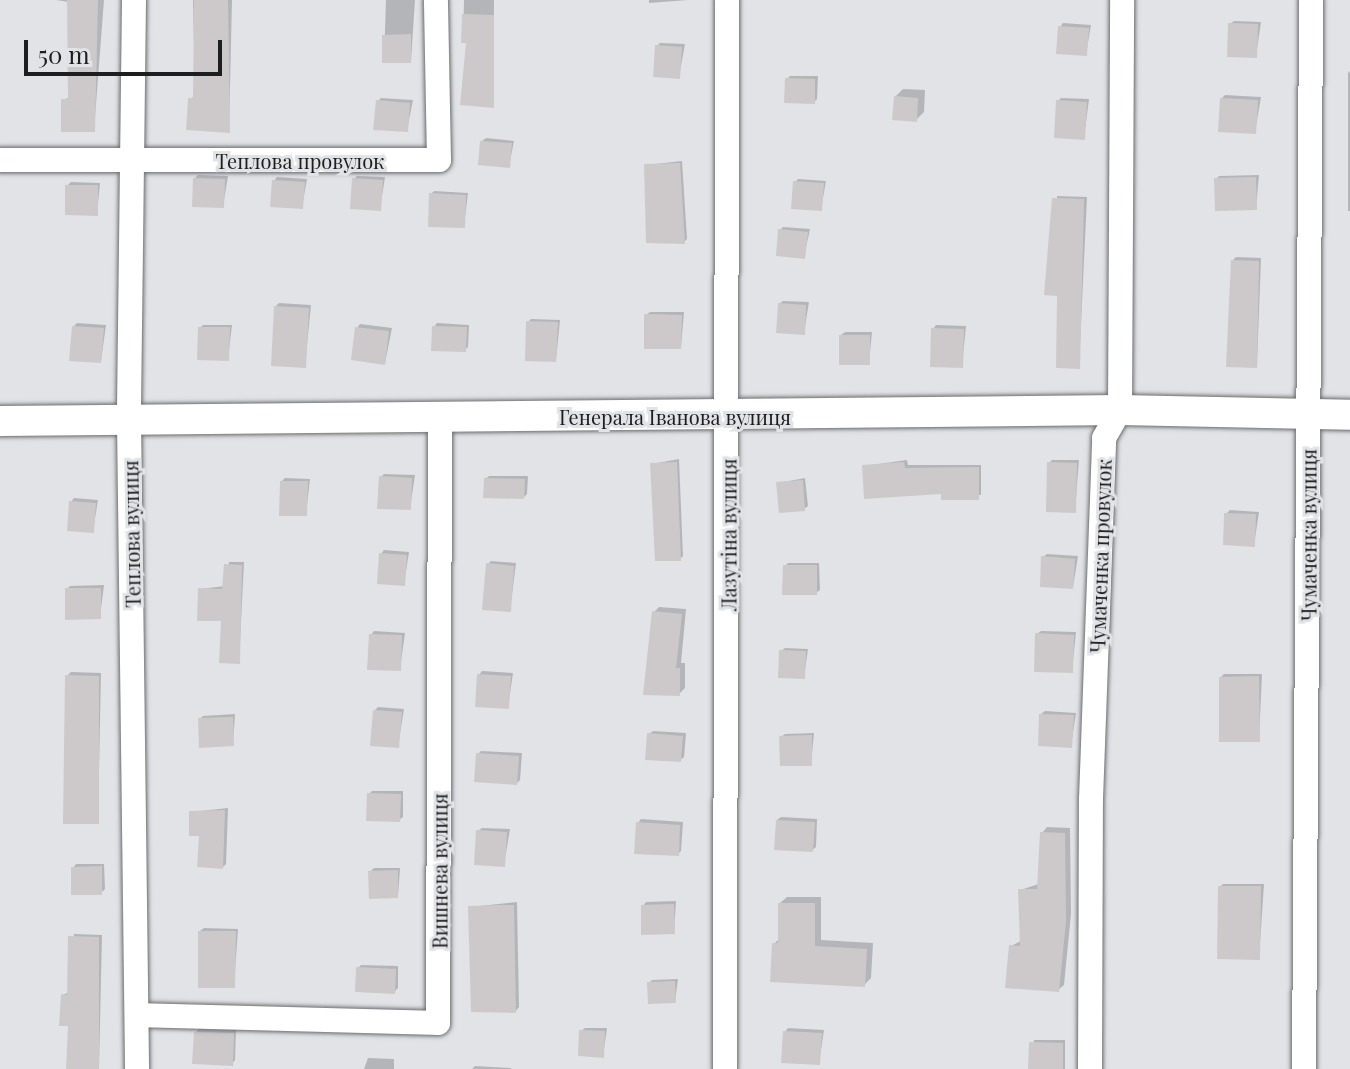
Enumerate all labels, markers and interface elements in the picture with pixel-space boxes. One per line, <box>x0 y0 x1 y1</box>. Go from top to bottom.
scale bar <box>28 24 226 74</box>
text: 50 m <box>38 38 90 70</box>
street label: Теплова провулок <box>215 148 385 172</box>
street label: Генерала Іванова вулиця <box>559 404 791 428</box>
street label: Чумаченка вулиця <box>1296 449 1320 621</box>
street label: Лазутіна вулиця <box>716 459 740 611</box>
street label: Чумаченка провулок <box>1085 459 1115 653</box>
street label: Теплова вулиця <box>118 460 144 608</box>
street label: Вишнева вулиця <box>427 793 451 949</box>

